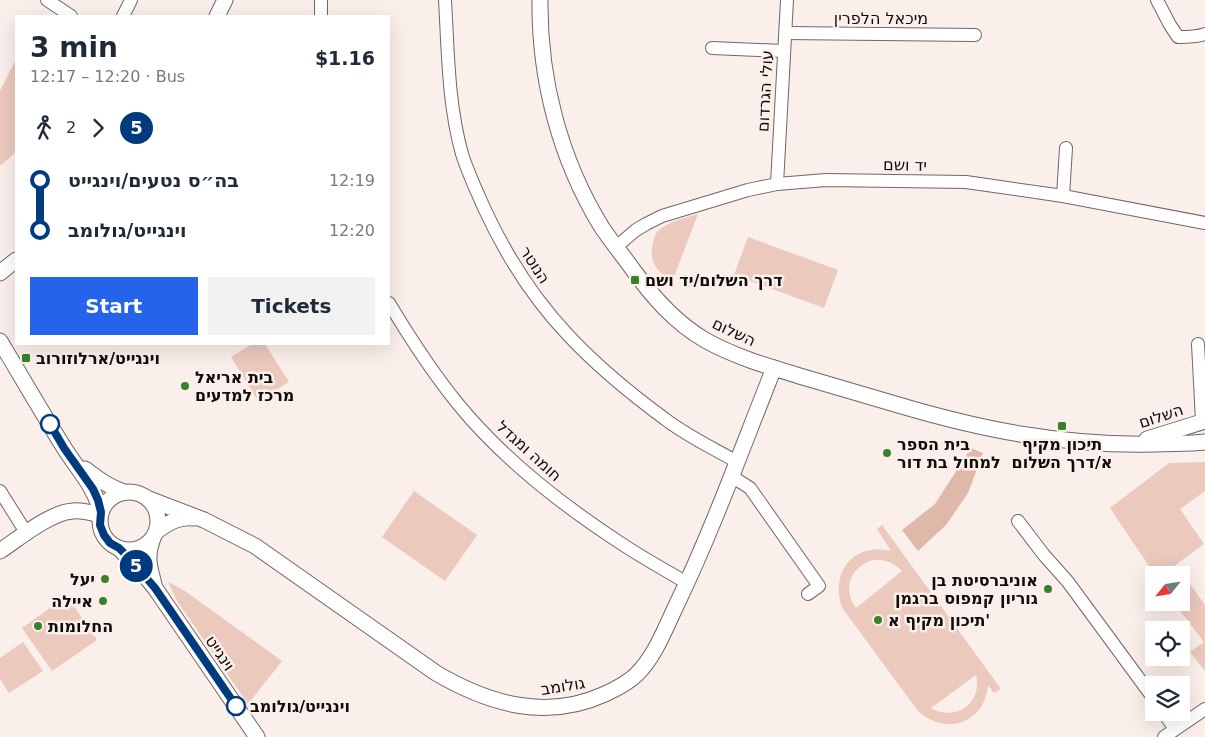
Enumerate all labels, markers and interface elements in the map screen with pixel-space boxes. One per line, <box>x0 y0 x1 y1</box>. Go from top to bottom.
street label: מיכאל הלפרין <box>834 9 928 28</box>
text: 3 min <box>30 31 118 64</box>
text: $1.16 <box>315 47 375 69</box>
street label: עולי הגרדום <box>753 50 777 132</box>
text: 12:17 – 12:20 · Bus <box>30 67 185 86</box>
icon: walk <box>30 114 58 142</box>
icon: forward <box>84 114 112 142</box>
text: 5 <box>130 117 143 138</box>
text: 2 <box>66 118 76 137</box>
street label: יד ושם <box>883 155 927 175</box>
text: בה״ס נטעים/וינגייט <box>68 169 239 191</box>
text: 12:19 <box>329 171 375 190</box>
text: וינגייט/גולומב <box>68 219 187 241</box>
text: 12:20 <box>329 221 375 240</box>
street label: הנוטר <box>516 243 554 287</box>
place label: דרך השלום/יד ושם <box>645 271 783 290</box>
marker: דרך השלום/יד ושם <box>629 274 641 286</box>
button: Start <box>30 277 198 335</box>
button: Tickets <box>208 277 375 335</box>
street label: השלום <box>709 314 759 350</box>
place label: וינגייט/ארלוזורוב <box>36 349 160 368</box>
marker: וינגייט/ארלוזורוב <box>20 352 32 364</box>
place label: בית אריאל מרכז למדעים <box>195 368 294 405</box>
marker: בית אריאל מרכז למדעים <box>179 380 191 392</box>
street label: השלום <box>1136 400 1186 432</box>
unlabelled marker <box>40 414 60 434</box>
street label: חומה ומגדל <box>493 417 565 485</box>
marker: תיכון מקיף א/דרך השלום <box>1056 420 1068 432</box>
place label: בית הספר למחול בת דור <box>897 435 1001 472</box>
place label: תיכון מקיף א/דרך השלום <box>1012 435 1112 472</box>
marker: בית הספר למחול בת דור <box>881 447 893 459</box>
line badge: 5 <box>120 550 152 582</box>
text: 5 <box>130 555 142 576</box>
north arrow <box>1145 566 1190 611</box>
map controls <box>1145 566 1190 721</box>
place label: יעל <box>70 570 95 589</box>
place label: אוניברסיטת בן גוריון קמפוס ברגמן <box>895 571 1038 608</box>
marker: יעל <box>99 573 111 585</box>
marker: אוניברסיטת בן גוריון קמפוס ברגמן <box>1042 583 1054 595</box>
place label: איילה <box>51 592 93 611</box>
marker: איילה <box>97 595 109 607</box>
place label: תיכון מקיף א' <box>888 611 990 630</box>
marker: תיכון מקיף א' <box>872 614 884 626</box>
place label: החלומות <box>48 617 113 636</box>
marker: החלומות <box>32 620 44 632</box>
button: locate <box>1145 621 1190 666</box>
street label: וינגייט <box>201 632 239 674</box>
street label: גולומב <box>540 673 587 699</box>
button: layers <box>1145 676 1190 721</box>
marker: וינגייט/גולומב <box>226 696 246 716</box>
place label: וינגייט/גולומב <box>250 697 350 716</box>

